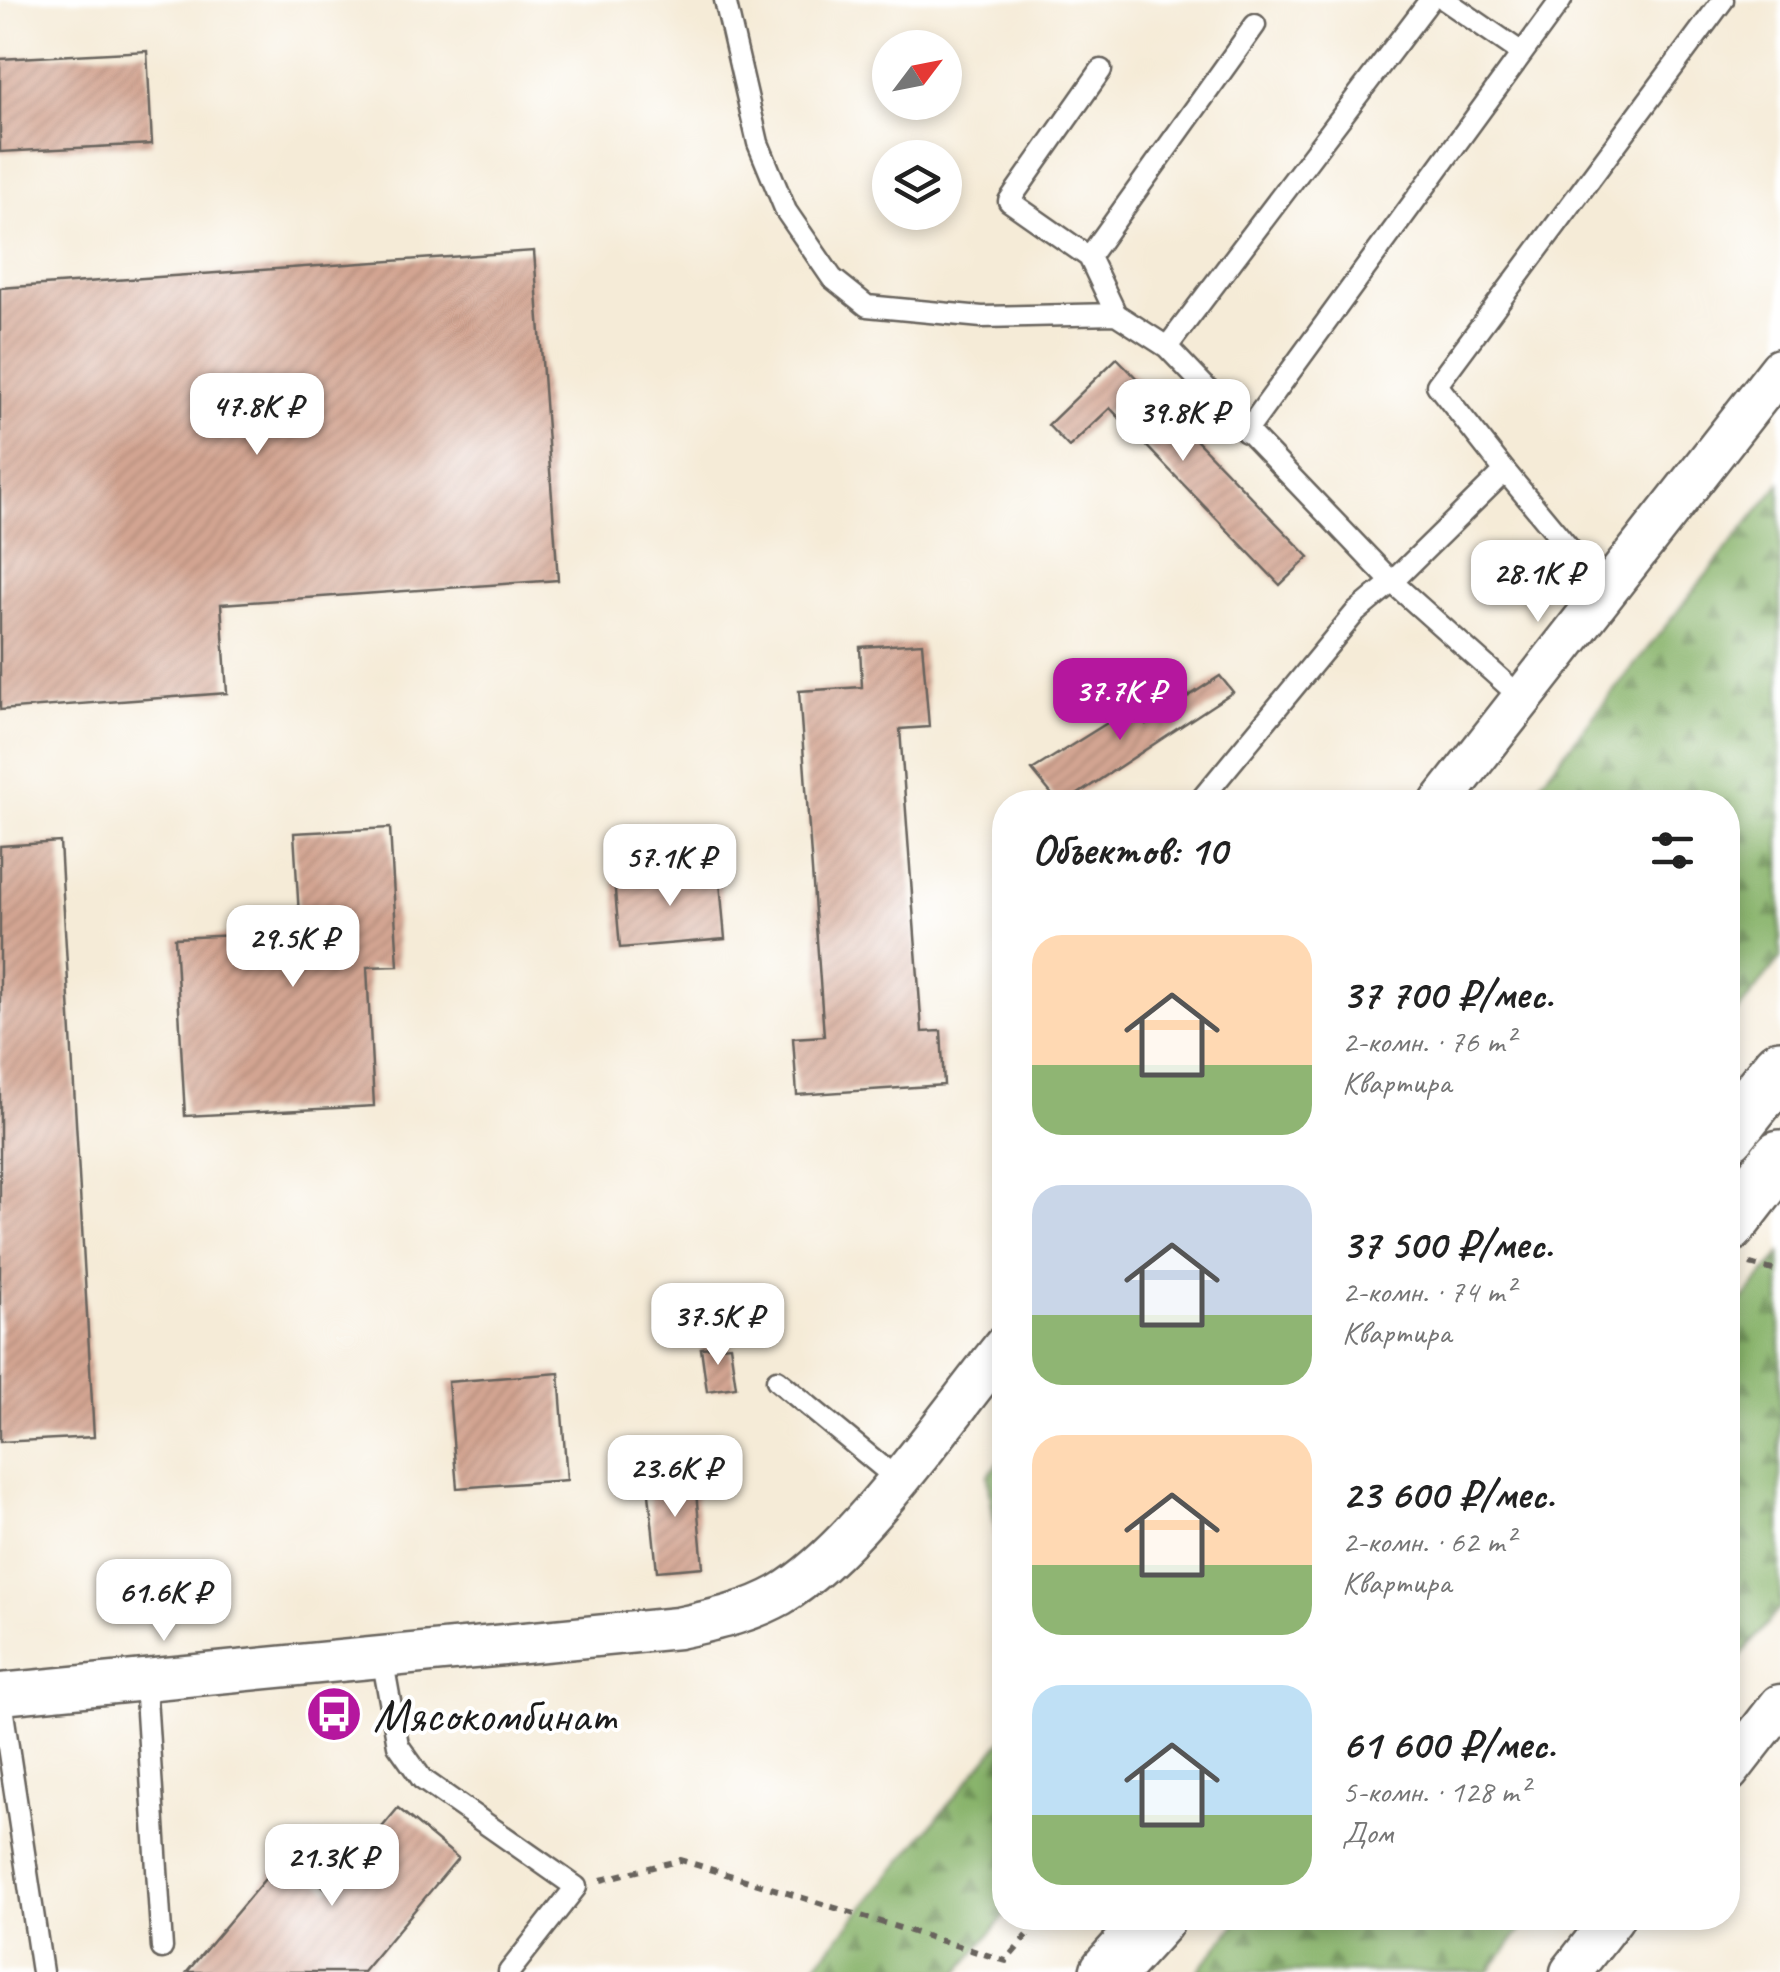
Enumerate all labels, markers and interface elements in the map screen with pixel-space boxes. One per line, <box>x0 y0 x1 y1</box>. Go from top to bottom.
north arrow <box>872 30 962 120</box>
map controls <box>872 30 962 230</box>
button: layers <box>872 140 962 230</box>
pin: 47.8K ₽ <box>165 373 349 458</box>
pin: 39.8K ₽ <box>1091 379 1275 464</box>
text: 47.8K ₽ <box>212 385 302 426</box>
text: 39.8K ₽ <box>1138 391 1228 432</box>
pin: 28.1K ₽ <box>1446 540 1630 625</box>
text: 28.1K ₽ <box>1493 552 1583 593</box>
pin: 37.7K ₽ <box>1028 658 1212 743</box>
text: 37.7K ₽ <box>1075 670 1165 711</box>
icon: filters <box>1645 823 1700 878</box>
pin: 57.1K ₽ <box>578 824 762 909</box>
text: Объектов: 10 <box>1032 824 1227 877</box>
text: 57.1K ₽ <box>625 836 715 877</box>
pin: 29.5K ₽ <box>201 905 385 990</box>
text: 29.5K ₽ <box>248 917 338 958</box>
text: 37 700 ₽/мес. <box>1342 968 1553 1021</box>
icon: home <box>1112 975 1232 1095</box>
text: 2-комн. · 76 m² <box>1342 1021 1514 1062</box>
text: Квартира <box>1342 1062 1451 1103</box>
text: 37 500 ₽/мес. <box>1342 1218 1553 1271</box>
icon: home <box>1112 1225 1232 1345</box>
text: 2-комн. · 74 m² <box>1342 1271 1514 1312</box>
pin: 37.5K ₽ <box>626 1283 810 1368</box>
text: 37.5K ₽ <box>673 1295 763 1336</box>
text: Квартира <box>1342 1312 1451 1353</box>
pin: 23.6K ₽ <box>583 1435 767 1520</box>
text: 23.6K ₽ <box>630 1447 720 1488</box>
text: 23 600 ₽/мес. <box>1342 1468 1554 1521</box>
icon: home <box>1112 1475 1232 1595</box>
text: 2-комн. · 62 m² <box>1342 1521 1514 1562</box>
pin: 61.6K ₽ <box>72 1559 256 1644</box>
text: Квартира <box>1342 1562 1451 1603</box>
text: 61.6K ₽ <box>118 1571 210 1612</box>
bus stop icon: Мясокомбинат <box>304 1684 364 1744</box>
place label: Мясокомбинат <box>373 1685 617 1745</box>
text: 61 600 ₽/мес. <box>1342 1718 1555 1771</box>
icon: home <box>1112 1725 1232 1845</box>
text: 5-комн. · 128 m² <box>1342 1771 1529 1812</box>
text: Дом <box>1342 1812 1393 1853</box>
pin: 21.3K ₽ <box>240 1824 424 1909</box>
text: 21.3K ₽ <box>287 1836 377 1877</box>

